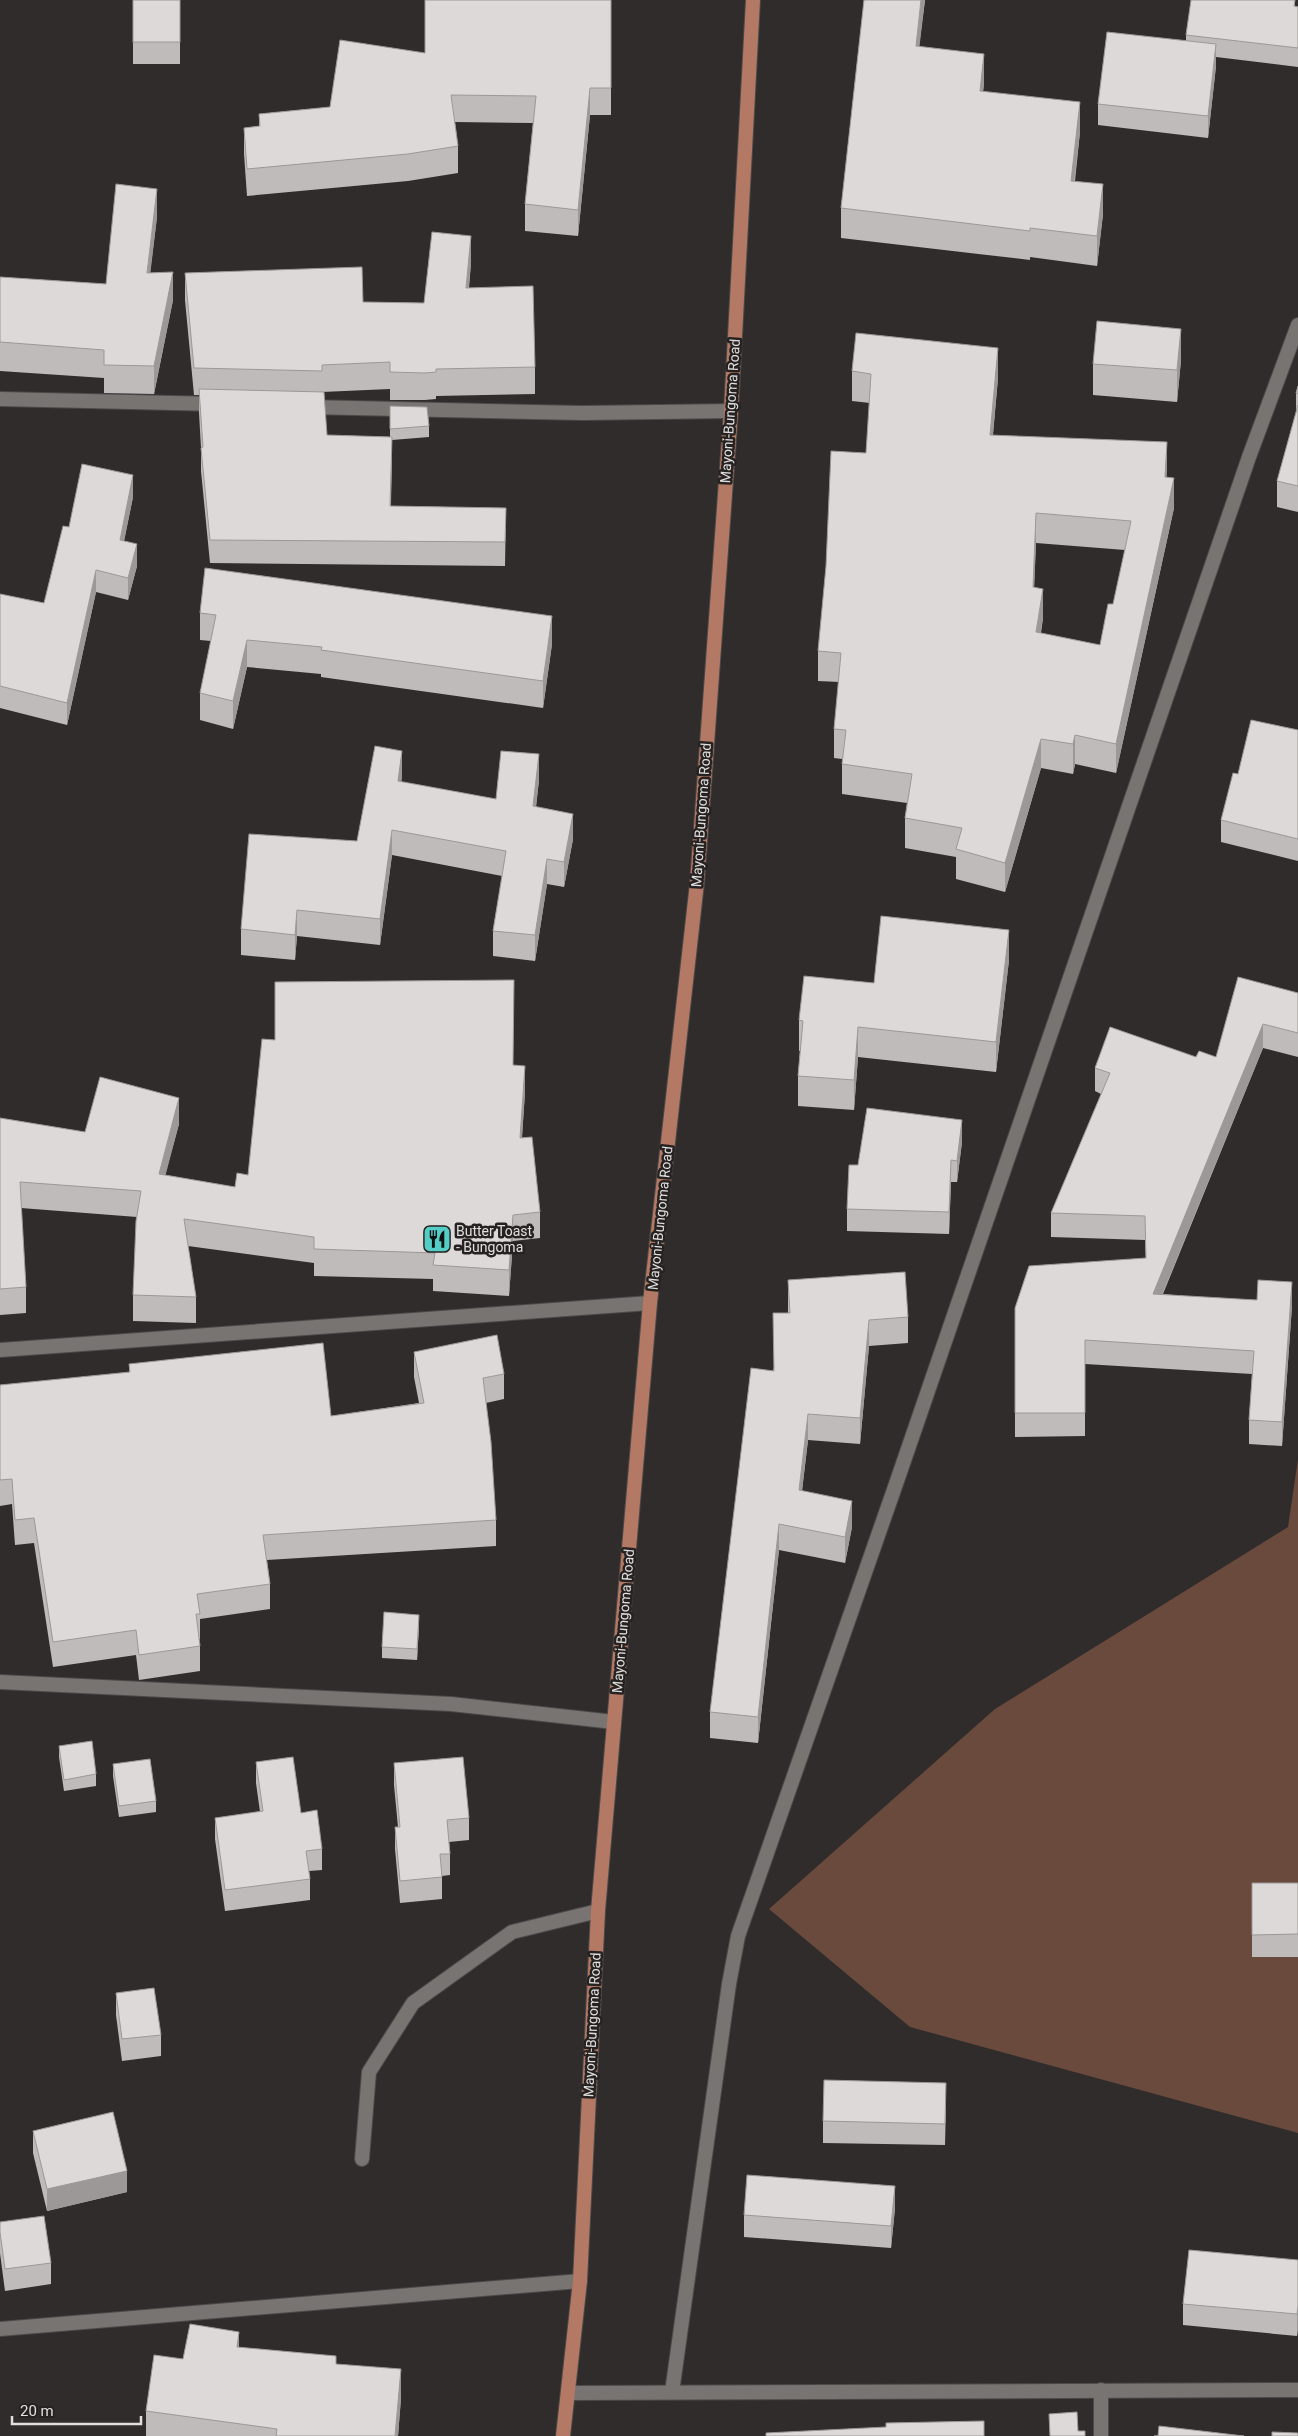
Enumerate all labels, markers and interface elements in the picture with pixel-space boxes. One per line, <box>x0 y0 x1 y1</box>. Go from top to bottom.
street label: Mayoni-Bungoma Road <box>717 338 743 484</box>
street label: Mayoni-Bungoma Road <box>688 742 714 888</box>
street label: Mayoni-Bungoma Road <box>644 1145 676 1291</box>
place label: Butter Toast - Bungoma <box>456 1223 532 1255</box>
restaurant icon: Butter Toast - Bungoma <box>422 1224 452 1254</box>
street label: Mayoni-Bungoma Road <box>609 1548 637 1694</box>
street label: Mayoni-Bungoma Road <box>580 1952 604 2098</box>
scale bar <box>12 2394 141 2426</box>
text: 20 m <box>20 2402 54 2420</box>

